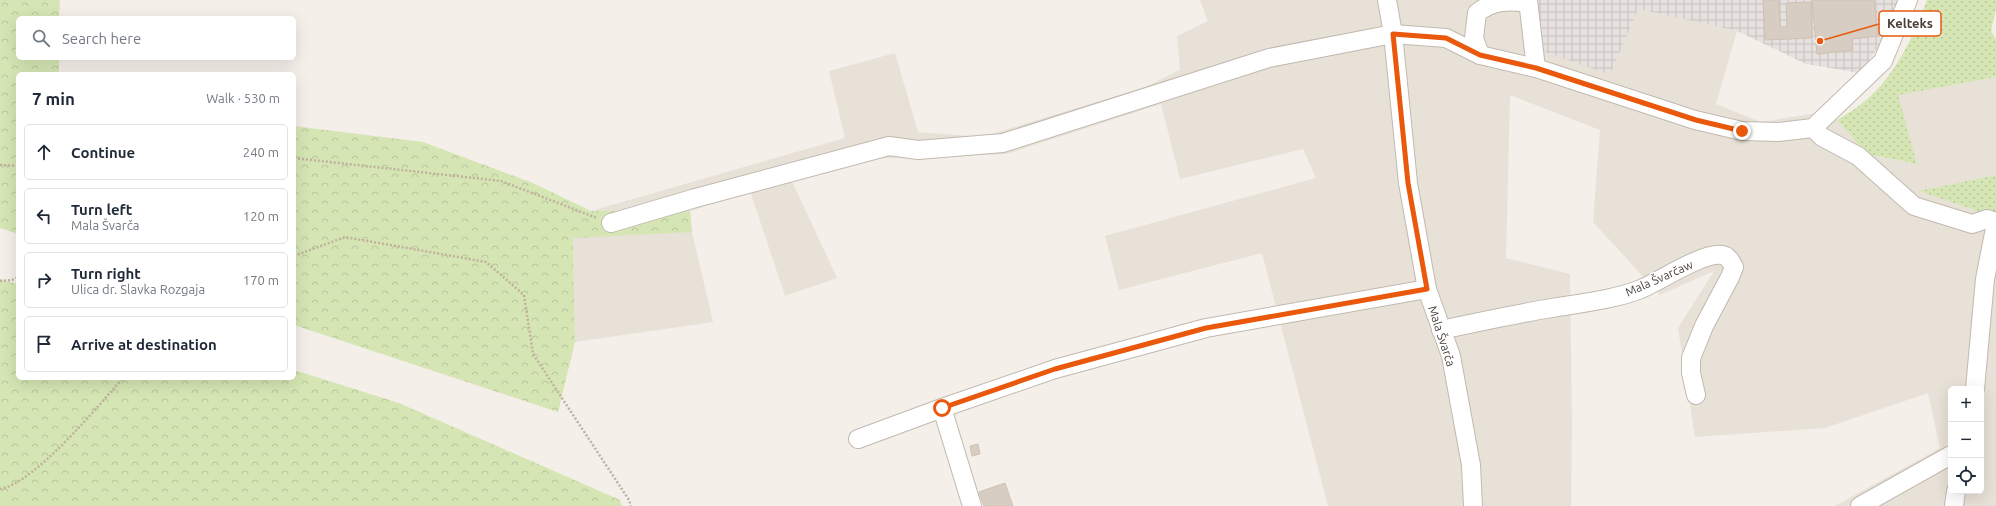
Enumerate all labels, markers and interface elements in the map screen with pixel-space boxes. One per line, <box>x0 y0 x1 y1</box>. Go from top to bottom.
callout: Kelteks <box>1879 11 1941 36</box>
search box <box>16 16 296 60</box>
text: Kelteks <box>1887 16 1933 30</box>
icon: search <box>30 27 52 49</box>
text: Search here <box>62 30 141 47</box>
text: 7 min <box>32 89 75 108</box>
text: Walk · 530 m <box>206 91 280 105</box>
route end <box>1733 122 1751 140</box>
icon: ahead <box>33 141 55 163</box>
text: Continue <box>71 144 135 161</box>
text: 240 m <box>243 145 279 159</box>
text: Turn left <box>71 201 132 218</box>
icon: left <box>33 205 55 227</box>
text: 120 m <box>243 209 279 223</box>
text: Mala Švarča <box>71 218 139 232</box>
street label: Mala Švarčaw <box>1623 257 1695 299</box>
text: Turn right <box>71 265 141 282</box>
icon: right <box>33 269 55 291</box>
text: 170 m <box>243 273 279 287</box>
text: Ulica dr. Slavka Rozgaja <box>71 282 205 296</box>
street label: Mala Švarča <box>1426 304 1458 368</box>
icon: arrive <box>33 333 55 355</box>
text: Arrive at destination <box>71 336 217 353</box>
map controls <box>1948 386 1984 494</box>
button: + <box>1948 386 1984 422</box>
route start <box>933 399 951 417</box>
button: − <box>1948 422 1984 458</box>
button: locate <box>1948 458 1984 494</box>

